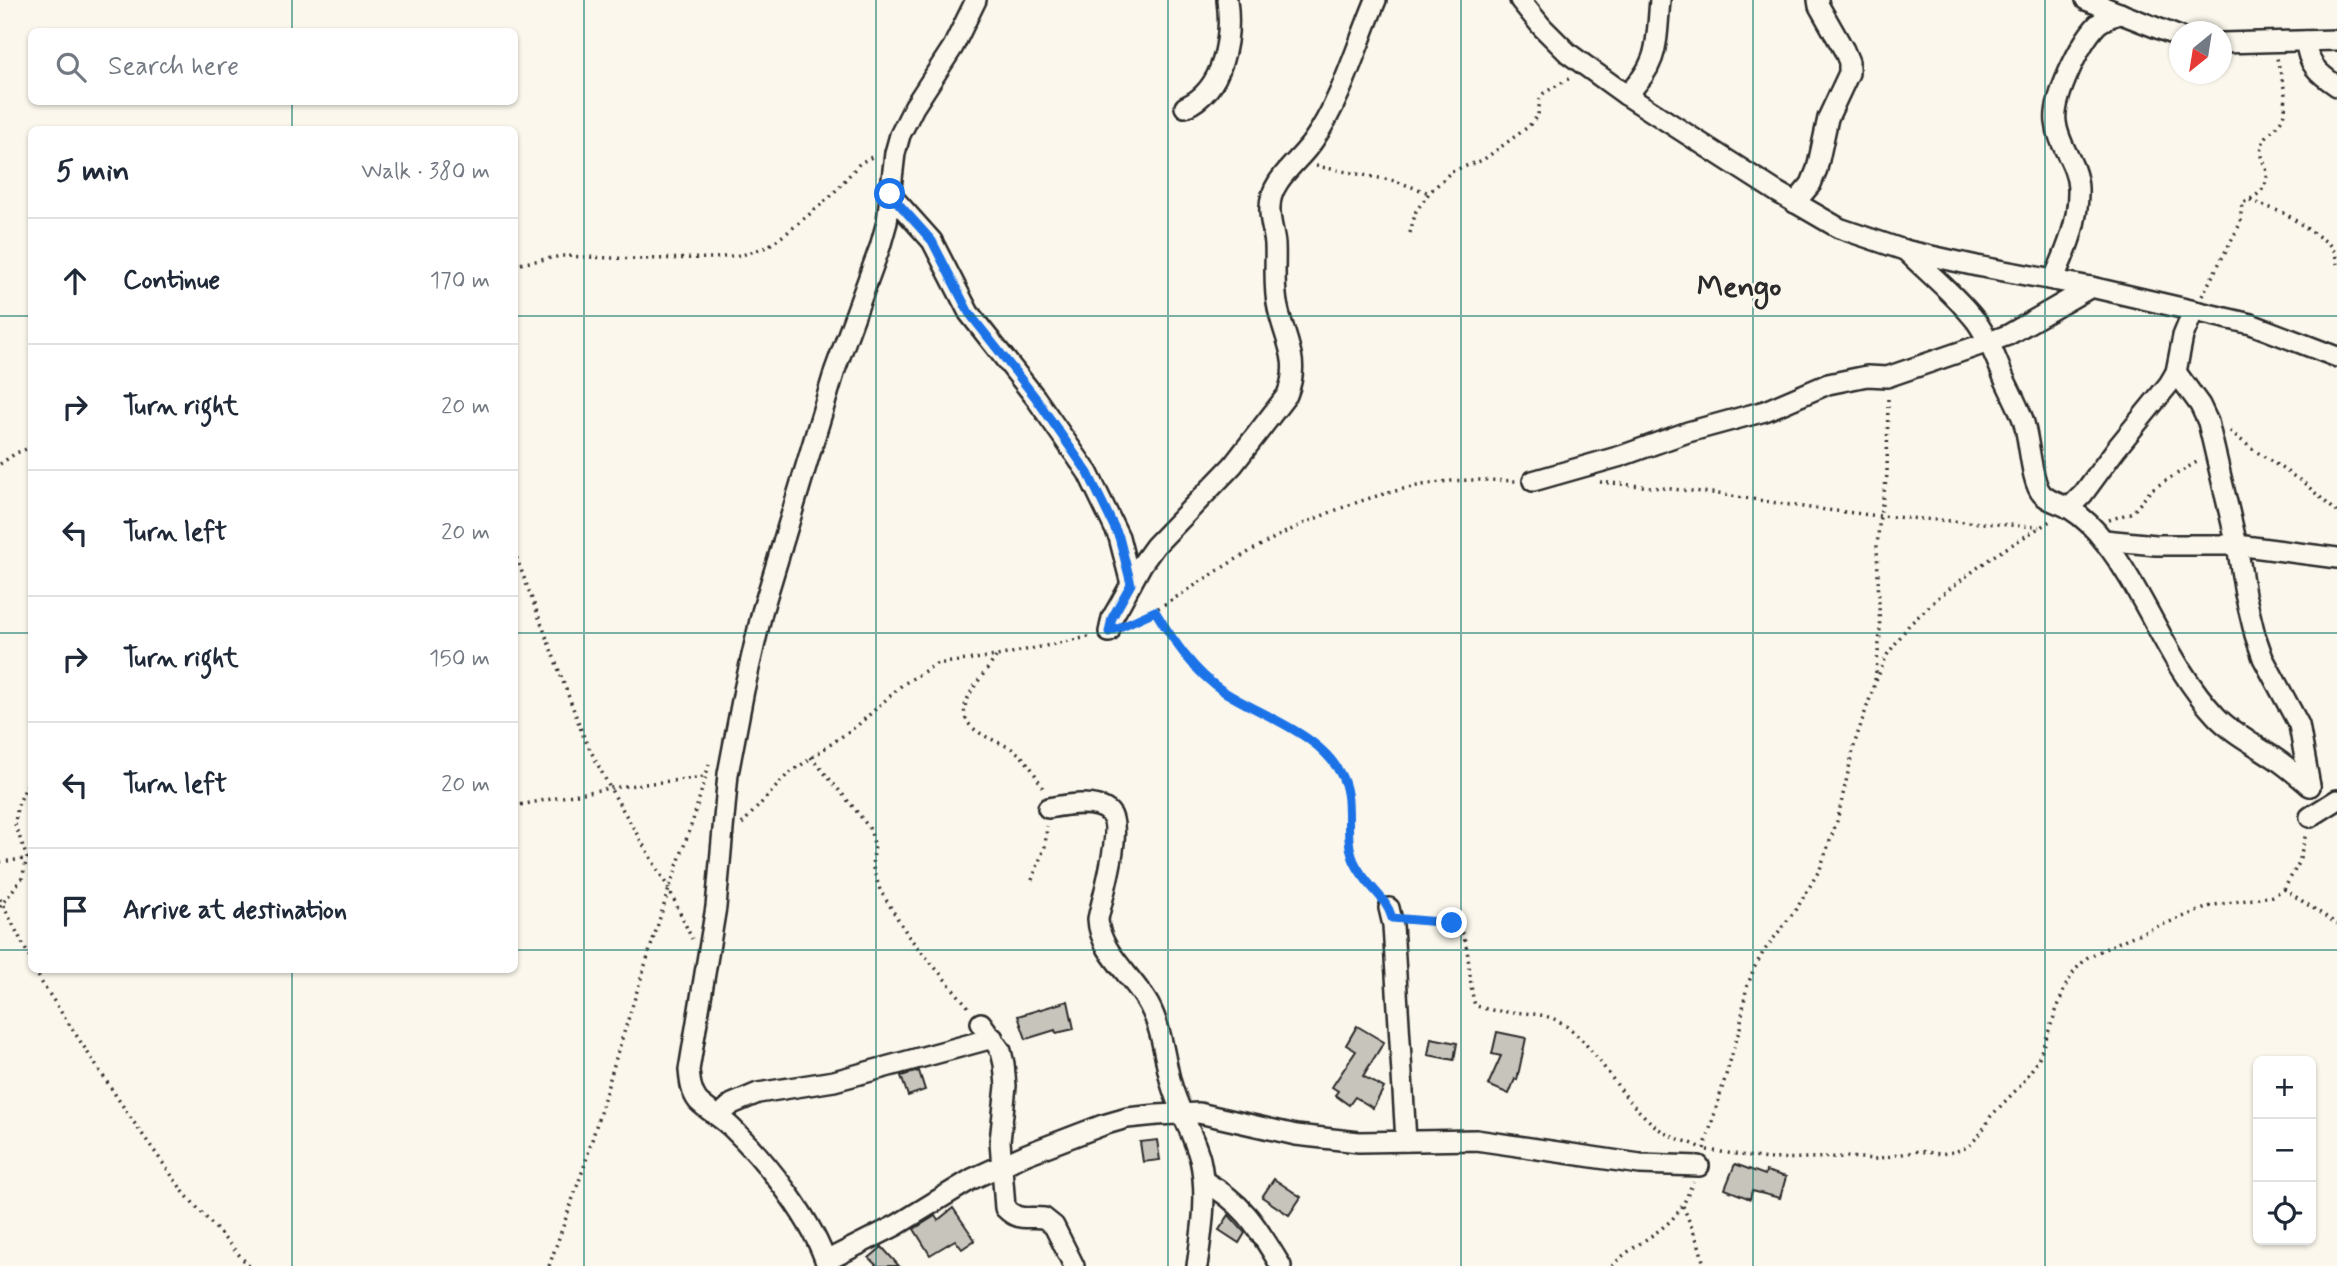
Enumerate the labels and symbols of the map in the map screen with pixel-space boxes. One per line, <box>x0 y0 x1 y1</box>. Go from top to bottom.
north arrow <box>2169 21 2232 84</box>
route start <box>874 178 905 209</box>
district label: Mengo <box>1697 268 1781 310</box>
route end <box>1436 907 1467 938</box>

